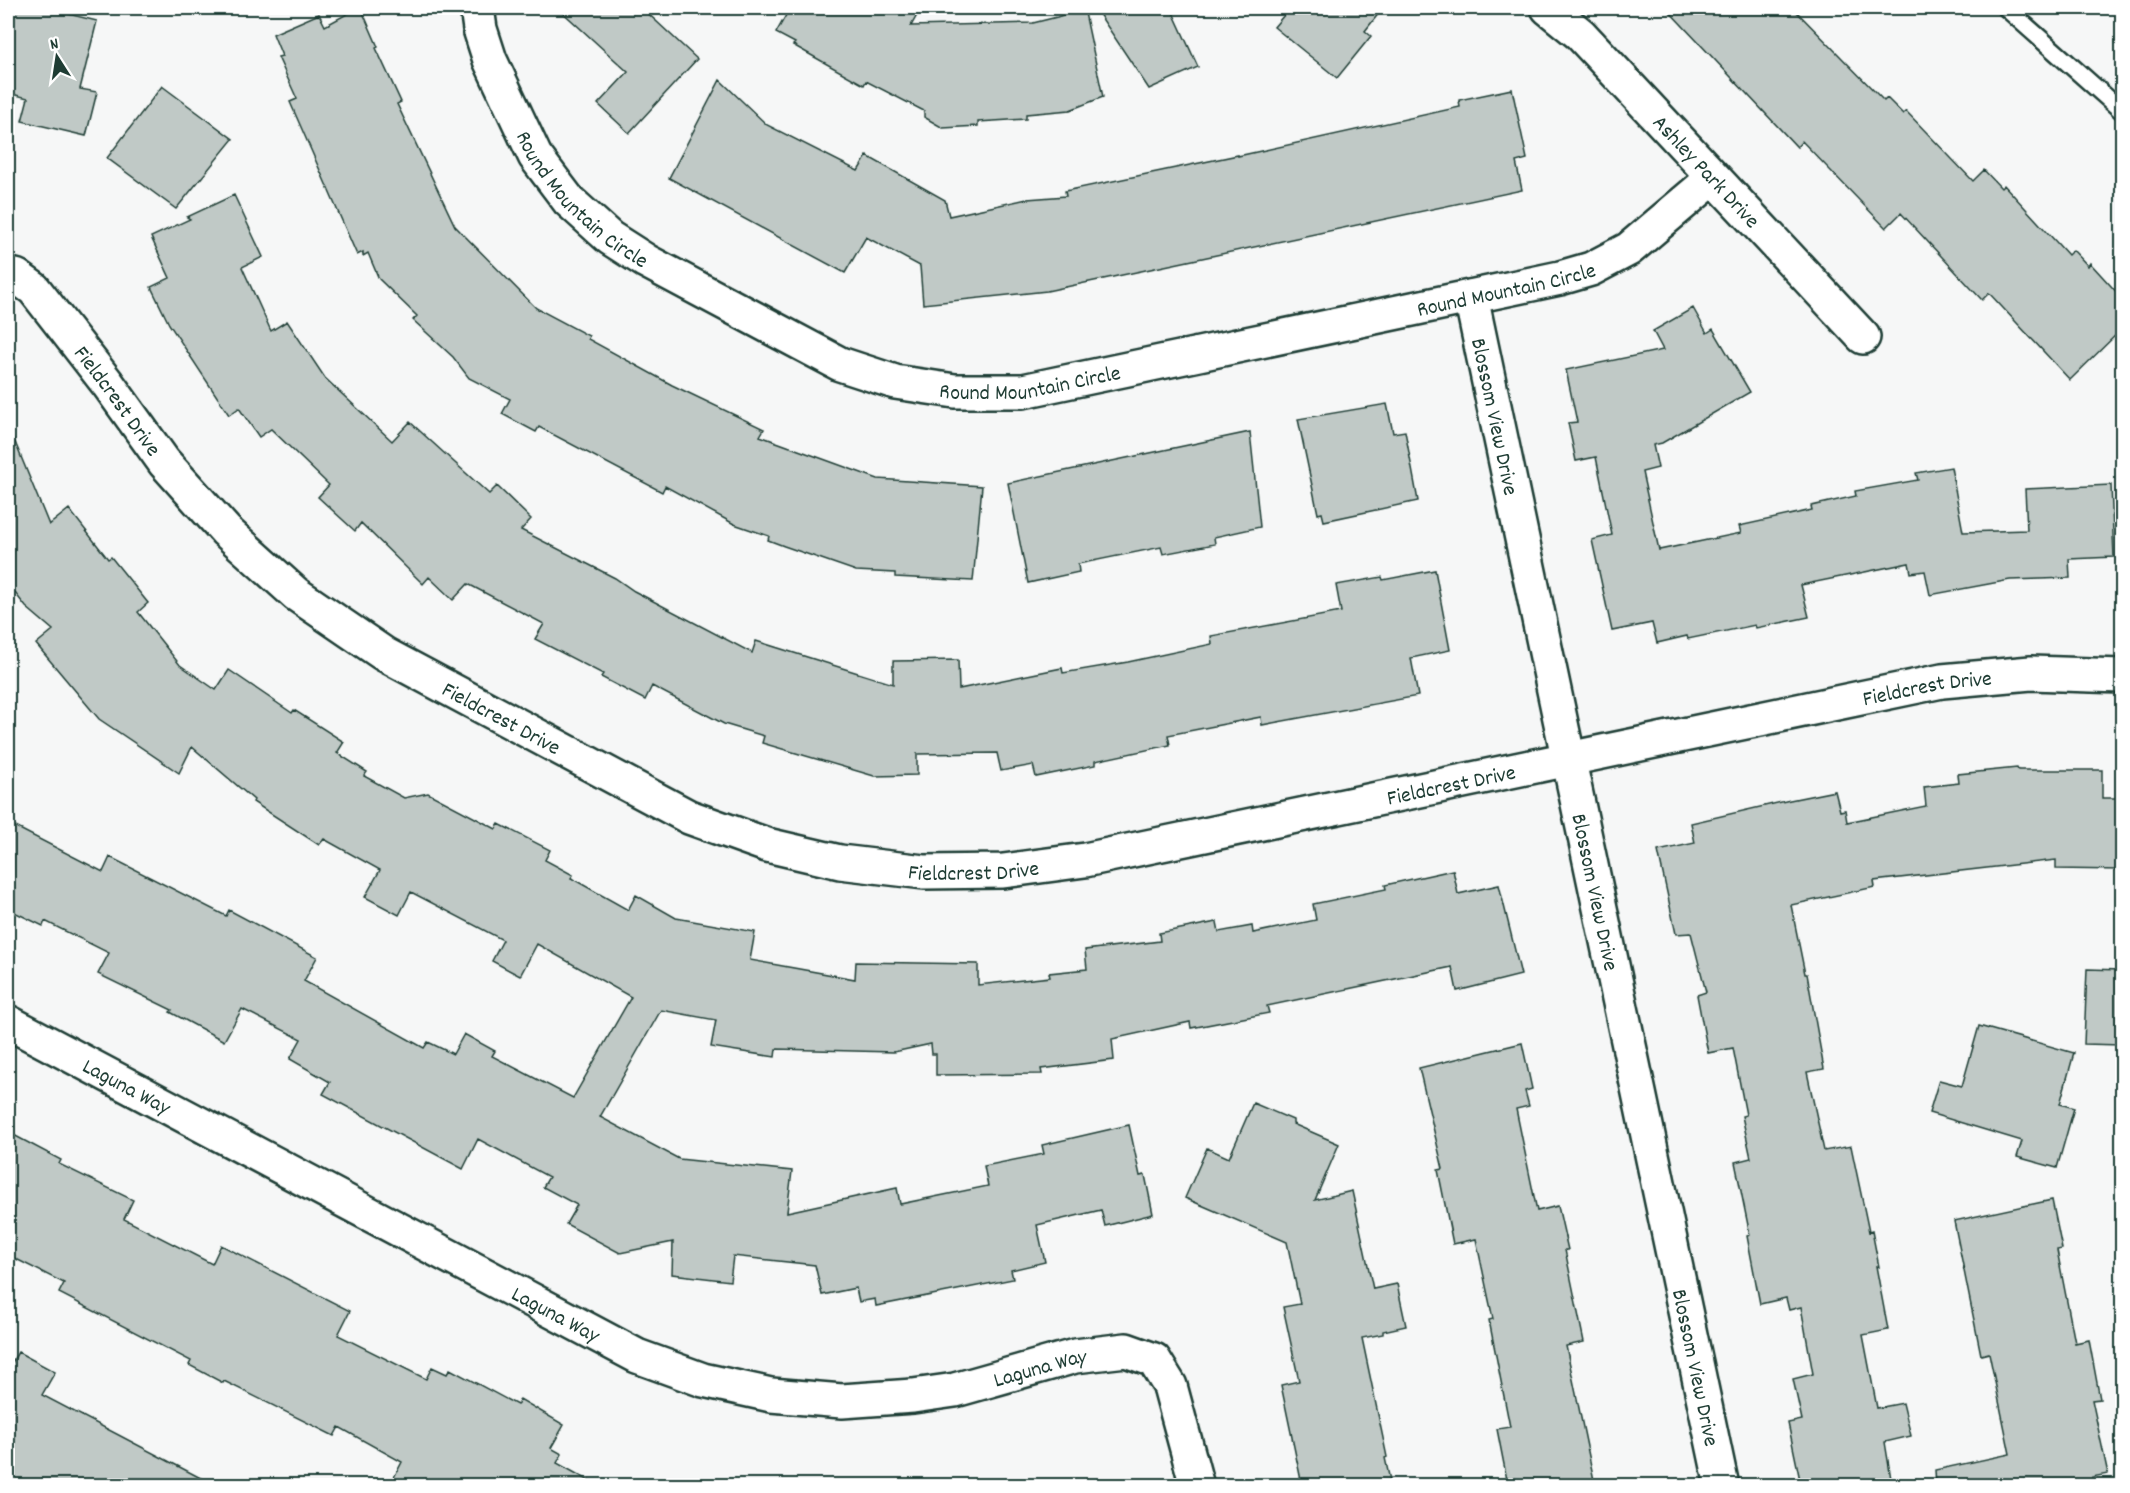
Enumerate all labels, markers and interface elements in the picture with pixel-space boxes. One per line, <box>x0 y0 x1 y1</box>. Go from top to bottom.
north arrow <box>27 27 87 87</box>
text: N <box>48 33 61 57</box>
street label: Ashley Park Drive <box>1644 109 1766 237</box>
street label: Round Mountain Circle <box>506 126 653 278</box>
street label: Round Mountain Circle <box>1414 256 1600 327</box>
street label: Blossom View Drive <box>1461 336 1524 499</box>
street label: Fieldcrest Drive <box>65 340 167 464</box>
street label: Round Mountain Circle <box>937 359 1124 410</box>
street label: Fieldcrest Drive <box>1860 665 1993 716</box>
street label: Fieldcrest Drive <box>435 676 565 765</box>
street label: Fieldcrest Drive <box>1385 758 1519 816</box>
street label: Blossom View Drive <box>1561 811 1625 974</box>
street label: Fieldcrest Drive <box>906 854 1041 891</box>
street label: Laguna Way <box>76 1052 176 1125</box>
street label: Laguna Way <box>505 1280 605 1353</box>
street label: Blossom View Drive <box>1662 1287 1725 1450</box>
street label: Laguna Way <box>990 1343 1090 1397</box>

